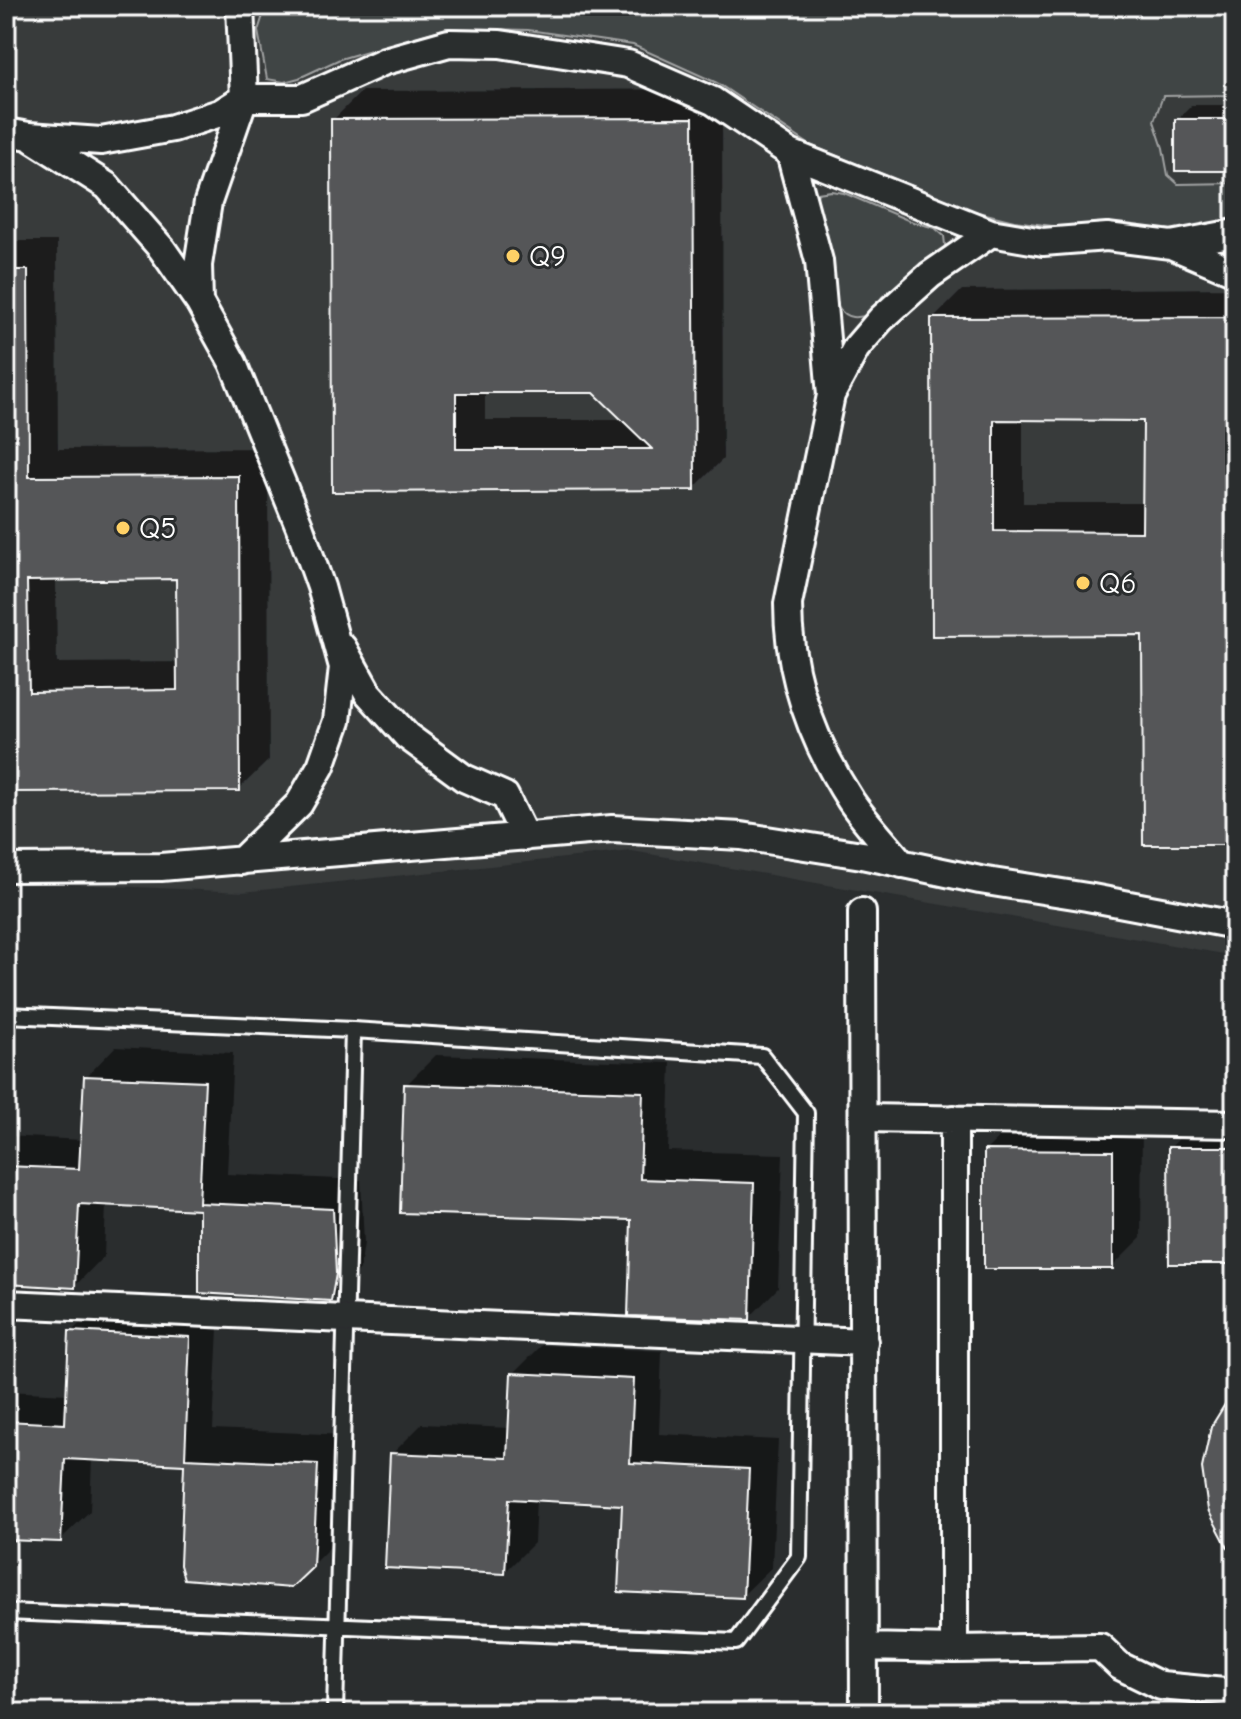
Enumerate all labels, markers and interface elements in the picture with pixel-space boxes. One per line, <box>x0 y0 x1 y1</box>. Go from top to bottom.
place label: Q9 <box>529 239 566 274</box>
marker: Q9 <box>504 247 522 265</box>
place label: Q5 <box>139 511 177 546</box>
marker: Q5 <box>114 519 132 537</box>
place label: Q6 <box>1099 566 1137 601</box>
marker: Q6 <box>1074 574 1092 592</box>

